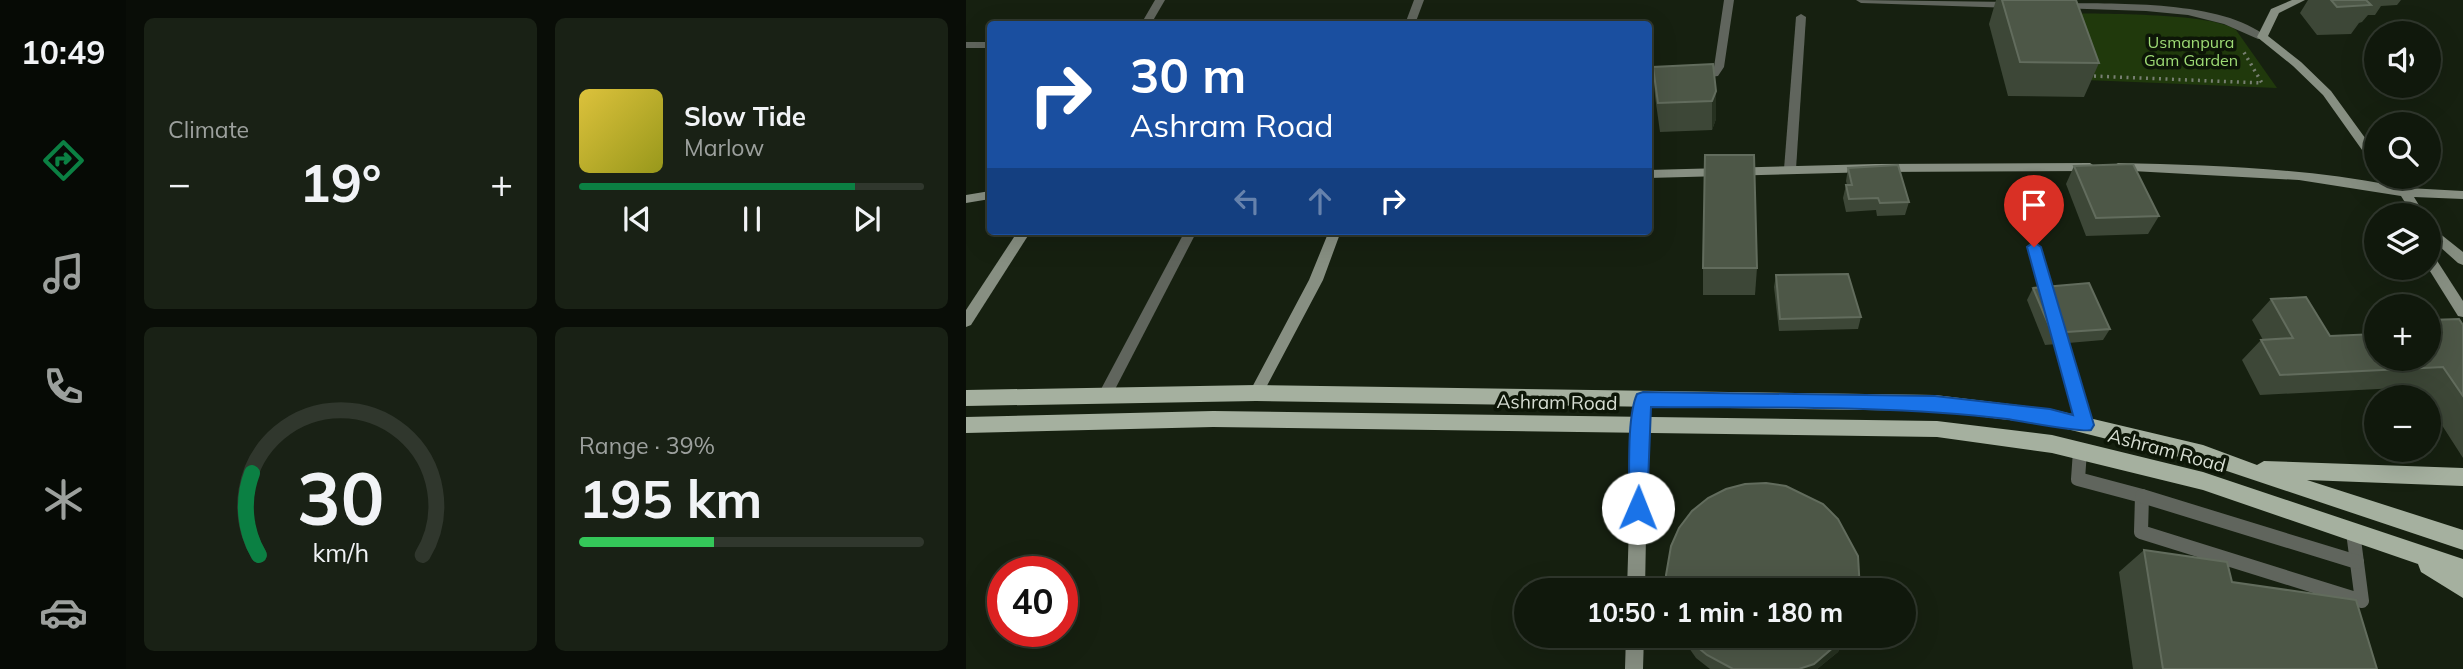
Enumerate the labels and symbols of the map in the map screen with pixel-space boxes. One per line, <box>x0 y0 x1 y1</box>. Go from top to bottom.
park label: Usmanpura Gam Garden <box>2144 32 2238 70</box>
pin <box>2004 175 2064 247</box>
street label: Ashram Road <box>1496 389 1618 415</box>
street label: Ashram Road <box>2106 423 2228 477</box>
position arrow <box>1601 471 1675 545</box>
speed limit sign: 40 <box>987 556 1078 647</box>

